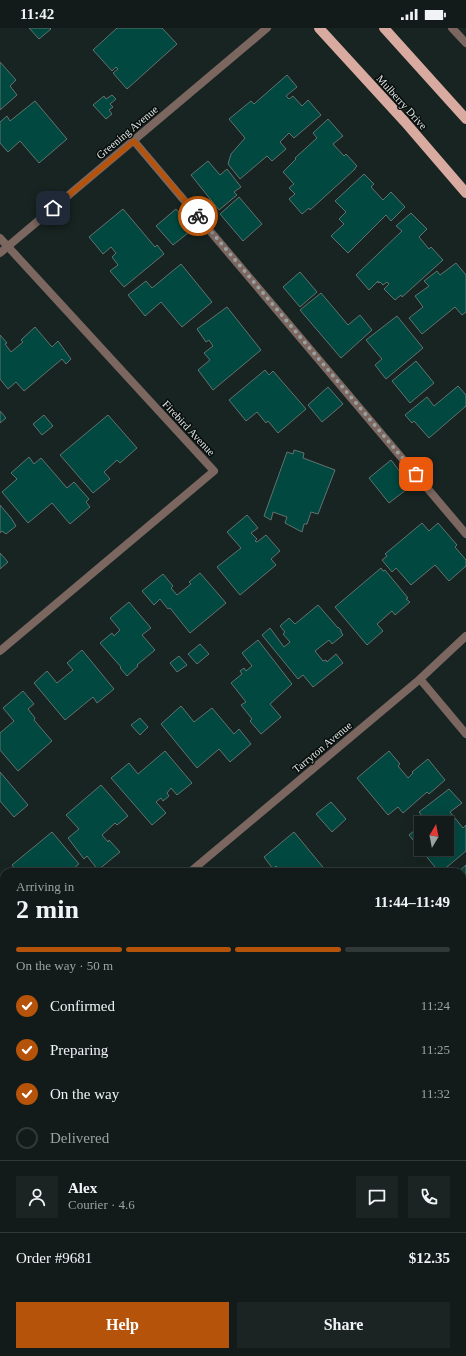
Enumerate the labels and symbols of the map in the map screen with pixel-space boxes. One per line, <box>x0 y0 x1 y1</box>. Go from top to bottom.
street label: Mulberry Drive <box>374 72 430 132</box>
street label: Greening Avenue <box>94 103 160 161</box>
pin <box>36 191 70 225</box>
courier <box>178 196 218 236</box>
street label: Firebird Avenue <box>160 398 218 458</box>
pin <box>399 457 433 491</box>
street label: Tarryton Avenue <box>290 719 354 775</box>
north arrow <box>414 816 454 856</box>

